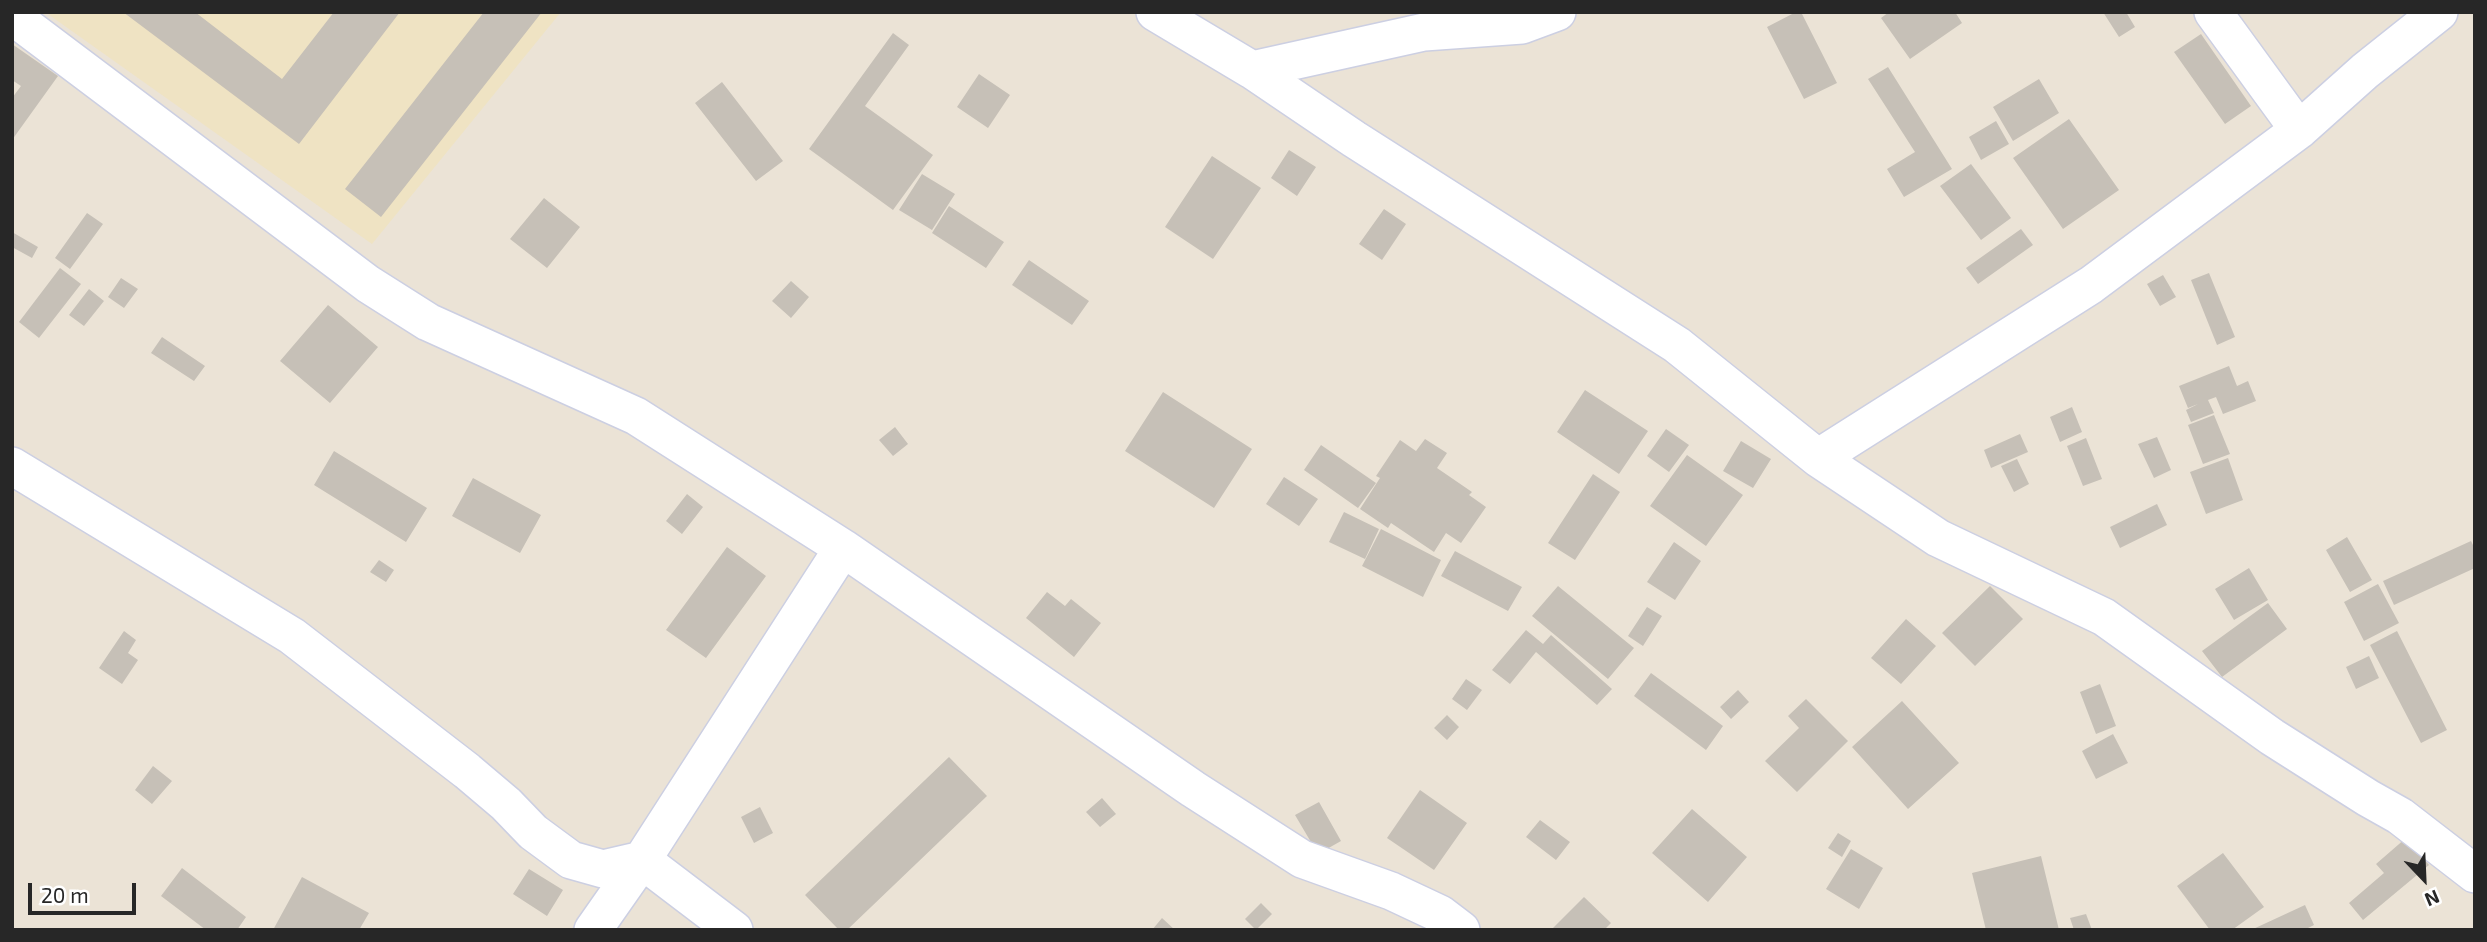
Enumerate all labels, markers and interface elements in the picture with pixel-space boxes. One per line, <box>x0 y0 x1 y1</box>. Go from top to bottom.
north arrow <box>2389 844 2459 914</box>
scale bar <box>32 869 140 913</box>
text: 20 m <box>41 882 89 907</box>
text: N <box>2422 886 2443 912</box>

